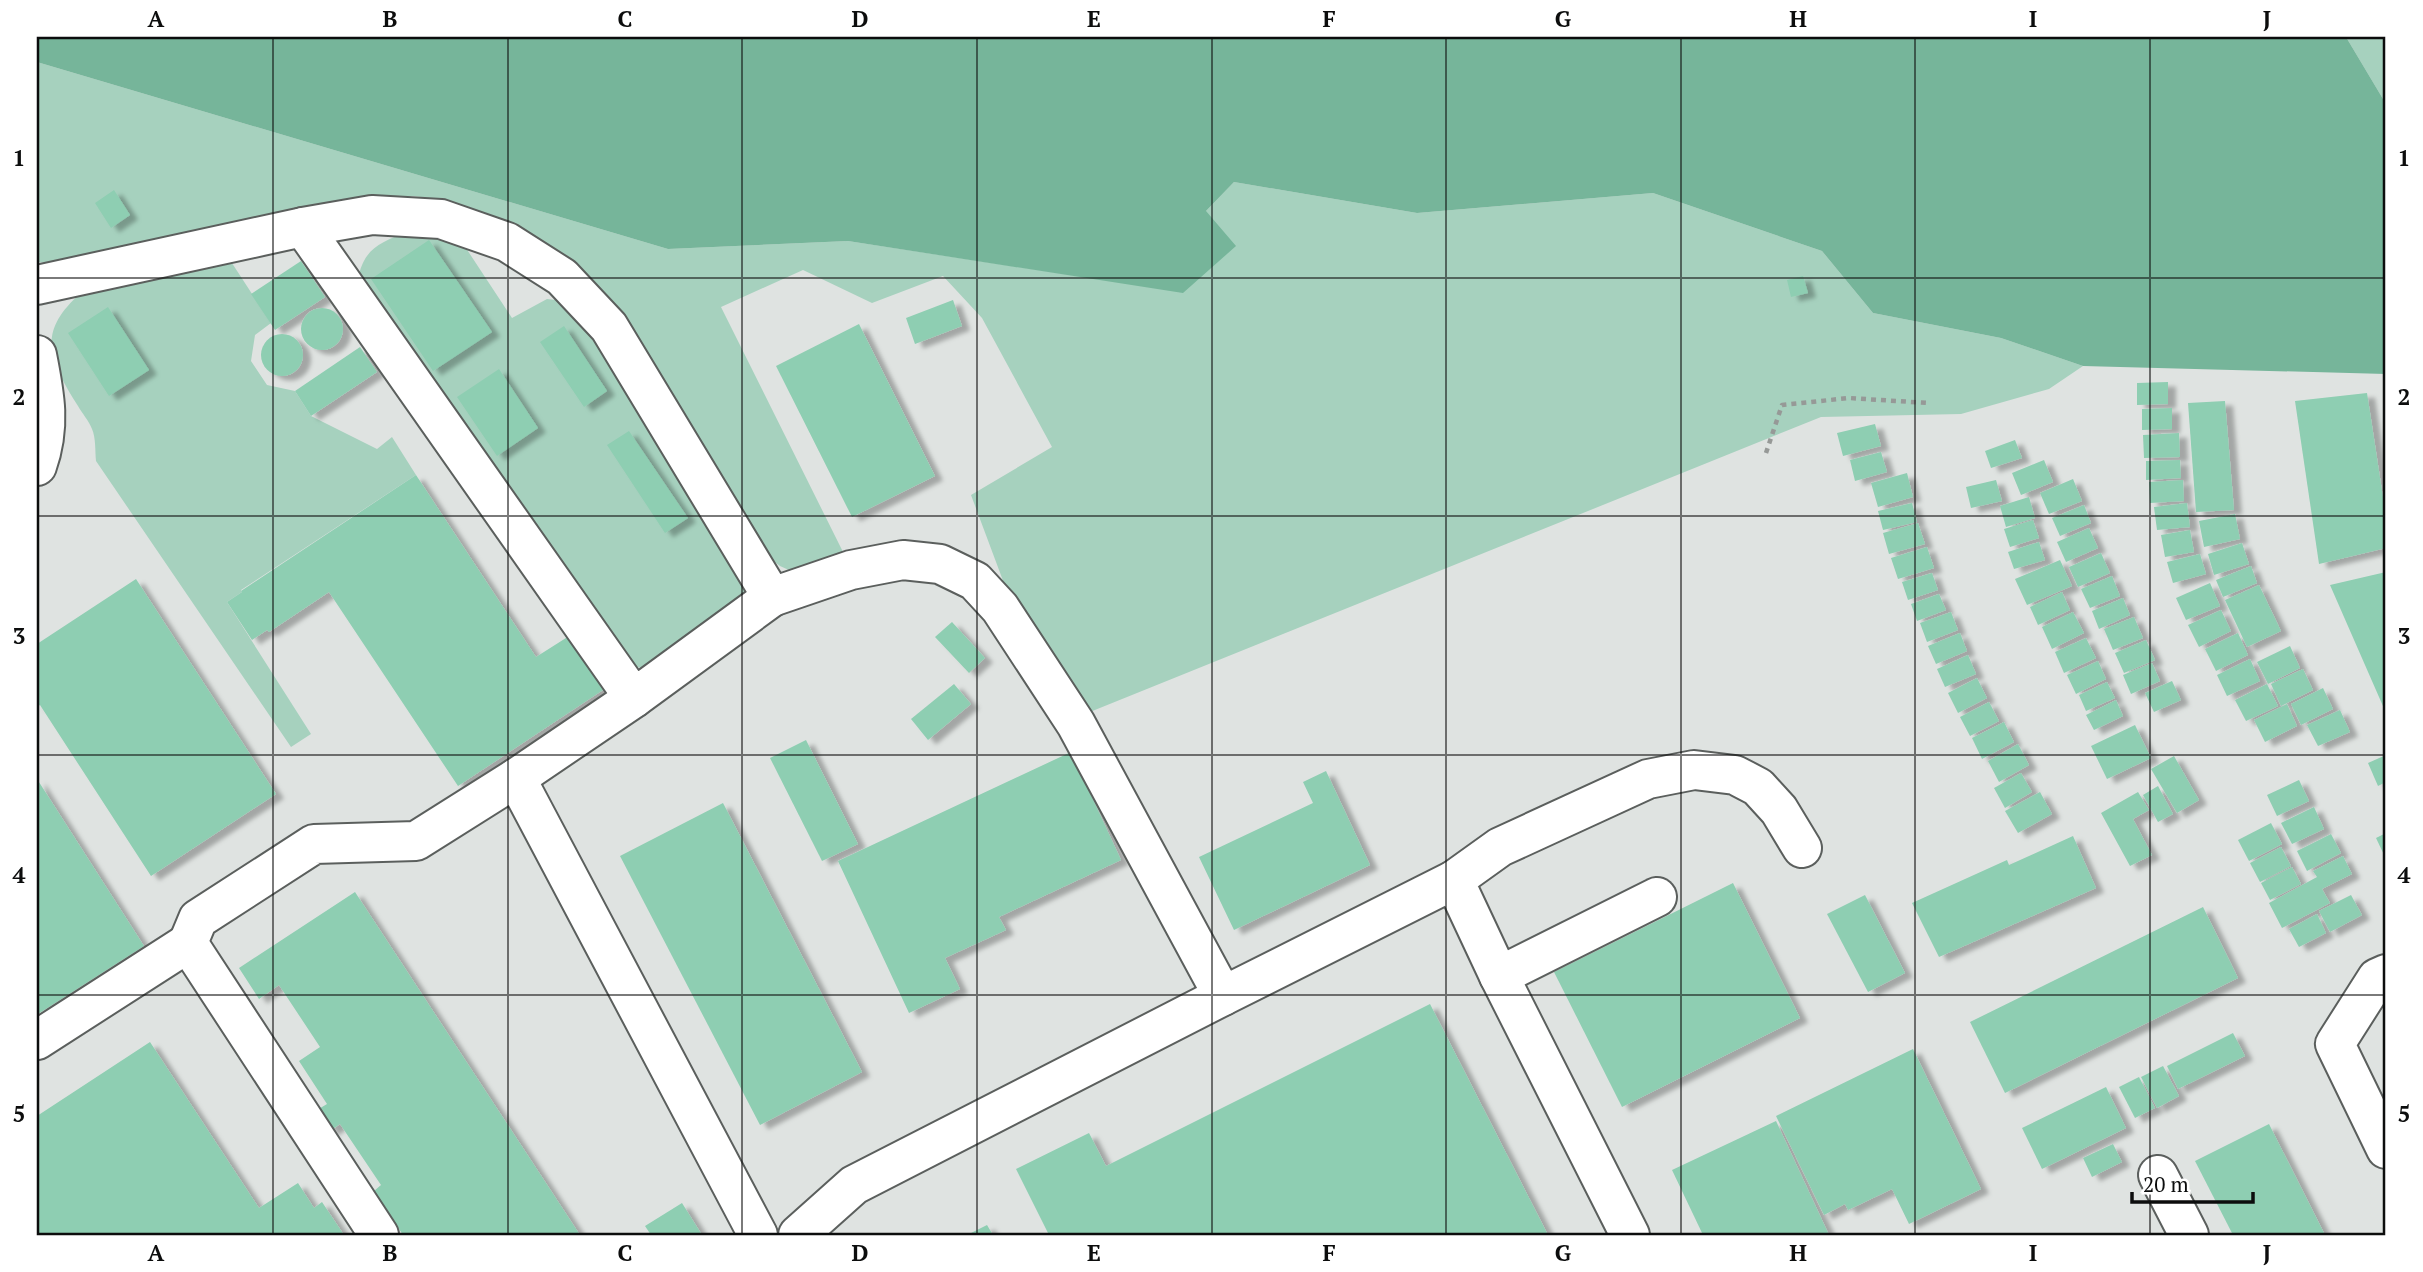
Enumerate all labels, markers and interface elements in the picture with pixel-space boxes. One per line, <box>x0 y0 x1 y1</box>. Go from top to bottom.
text: A <box>148 3 165 34</box>
text: B <box>383 3 398 34</box>
text: C <box>618 3 633 34</box>
text: D <box>852 3 869 34</box>
text: E <box>1087 3 1101 34</box>
text: F <box>1322 3 1336 34</box>
text: G <box>1555 3 1572 34</box>
text: H <box>1789 3 1807 34</box>
text: I <box>2029 3 2037 34</box>
text: J <box>2263 3 2271 34</box>
text: 1 <box>13 142 26 173</box>
text: 1 <box>2398 142 2411 173</box>
text: 2 <box>13 381 26 412</box>
text: 2 <box>2398 381 2411 412</box>
text: 3 <box>13 620 26 651</box>
text: 3 <box>2398 620 2411 651</box>
text: 4 <box>13 859 26 890</box>
text: 4 <box>2398 859 2411 890</box>
text: 5 <box>13 1098 26 1129</box>
text: 5 <box>2398 1098 2411 1129</box>
scale bar <box>2132 1160 2253 1204</box>
text: 20 m <box>2143 1170 2189 1198</box>
text: A <box>148 1237 165 1268</box>
text: B <box>383 1237 398 1268</box>
text: C <box>618 1237 633 1268</box>
text: D <box>852 1237 869 1268</box>
text: E <box>1087 1237 1101 1268</box>
text: F <box>1322 1237 1336 1268</box>
text: G <box>1555 1237 1572 1268</box>
text: H <box>1789 1237 1807 1268</box>
text: I <box>2029 1237 2037 1268</box>
text: J <box>2263 1237 2271 1268</box>

